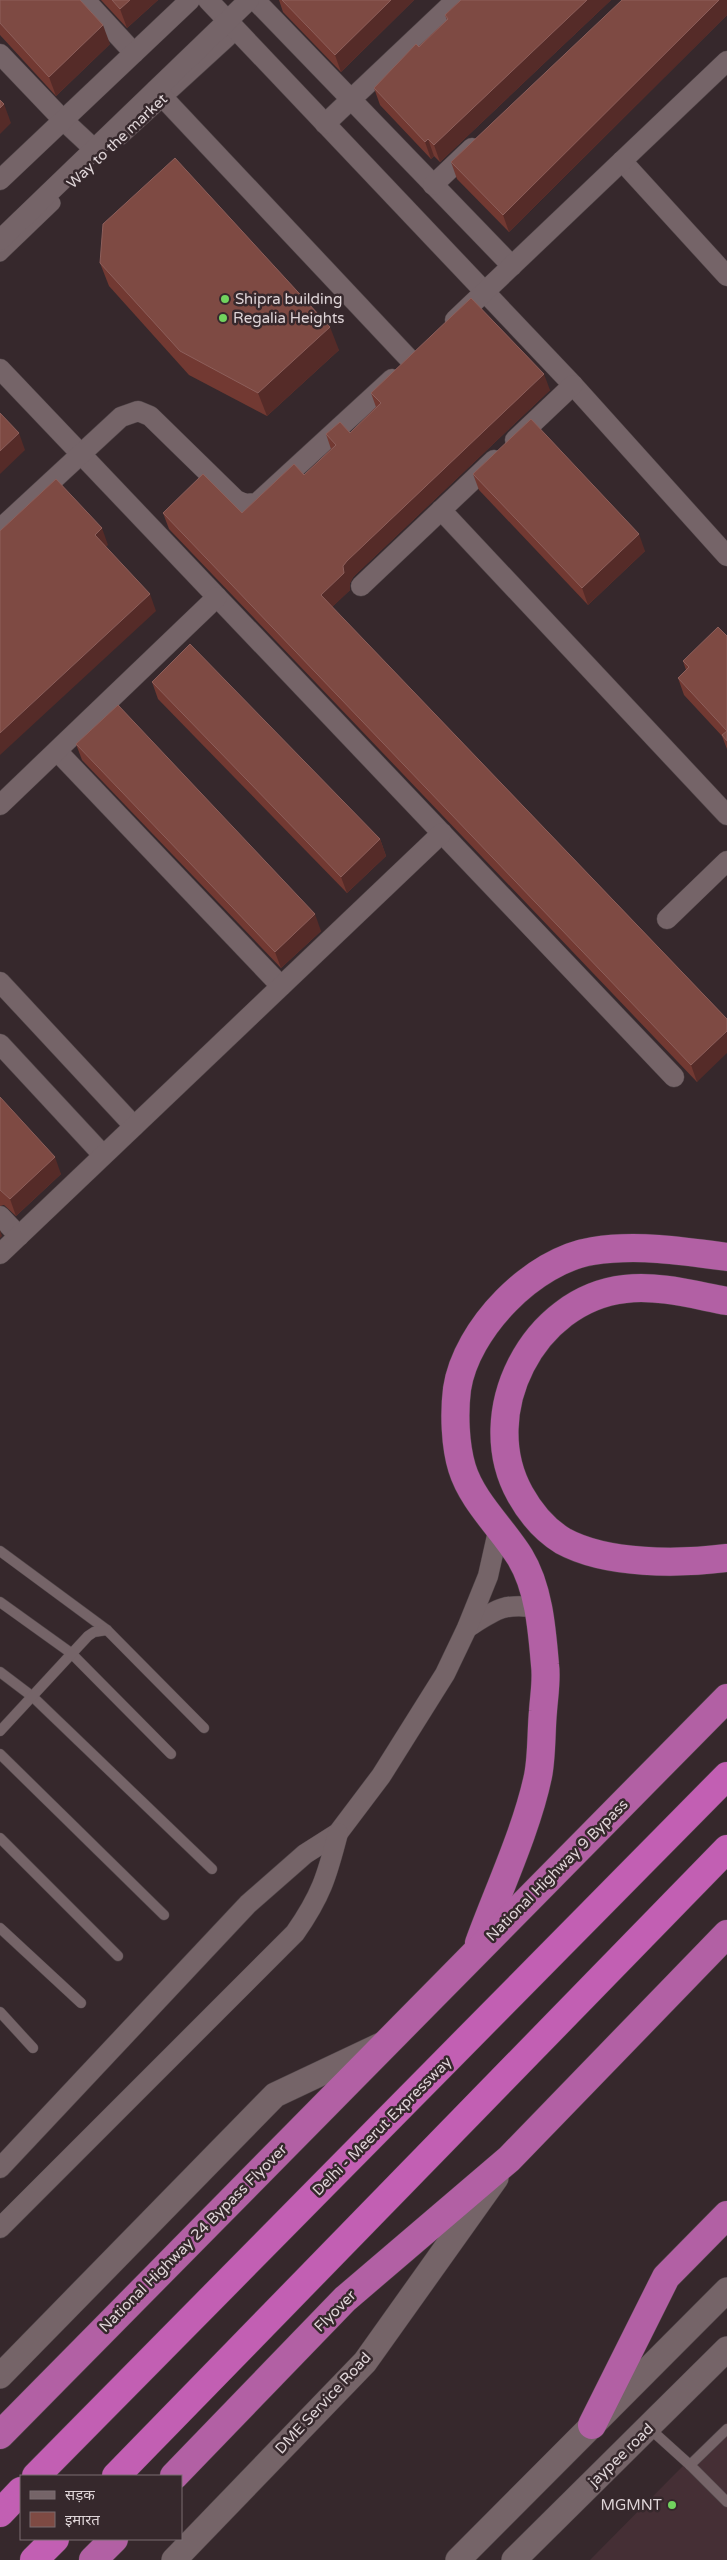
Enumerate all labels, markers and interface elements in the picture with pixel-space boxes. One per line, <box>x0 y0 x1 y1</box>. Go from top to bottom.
street label: Way to the market <box>63 90 171 192</box>
place label: Shipra building <box>235 290 342 308</box>
marker: Shipra building <box>219 293 231 305</box>
place label: Regalia Heights <box>233 309 345 327</box>
marker: Regalia Heights <box>217 312 229 324</box>
street label: National Highway 9 Bypass <box>482 1795 632 1945</box>
street label: Delhi - Meerut Expressway <box>309 2053 455 2199</box>
street label: National Highway 24 Bypass Flyover <box>95 2140 291 2336</box>
street label: Flyover <box>310 2286 360 2336</box>
street label: DME Service Road <box>271 2348 375 2458</box>
street label: jaypee road <box>584 2420 657 2491</box>
legend <box>20 2475 182 2540</box>
text: सड़क <box>65 2486 95 2504</box>
place label: MGMNT <box>600 2496 662 2514</box>
marker: MGMNT <box>666 2499 678 2511</box>
text: इमारत <box>65 2511 100 2529</box>

